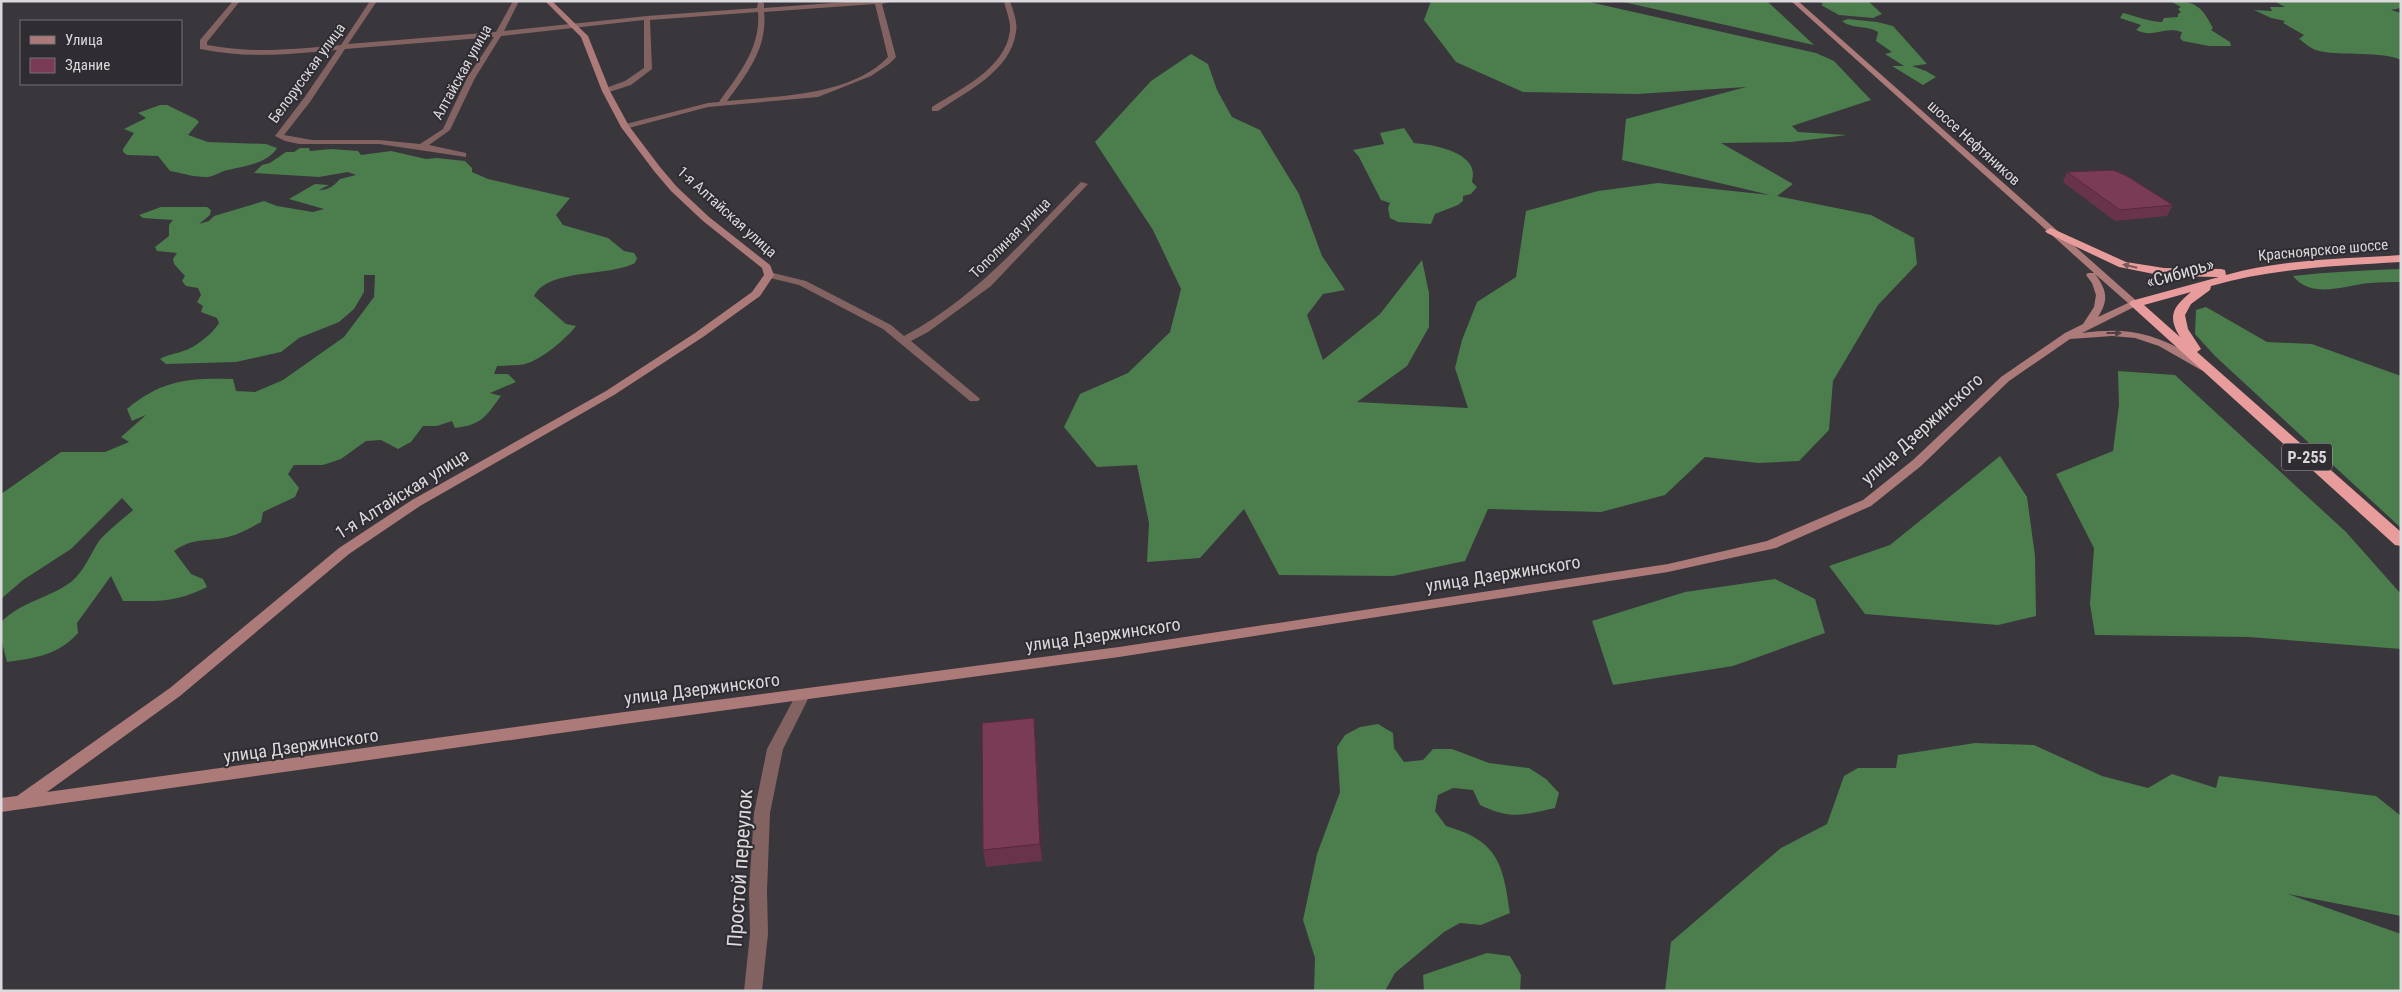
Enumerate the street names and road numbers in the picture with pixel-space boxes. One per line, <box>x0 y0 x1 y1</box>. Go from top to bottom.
street label: Белорусская улица <box>265 20 349 126</box>
street label: Алтайская улица <box>428 21 496 123</box>
street label: шоссе Нефтяников <box>1924 97 2024 189</box>
street label: 1-я Алтайская улица <box>674 163 780 261</box>
street label: Тополиная улица <box>966 194 1054 282</box>
street label: Красноярское шоссе <box>2257 235 2389 265</box>
street label: «Сибирь» <box>2143 253 2216 292</box>
street label: улица Дзержинского <box>1857 368 1987 489</box>
street label: 1-я Алтайская улица <box>331 444 472 543</box>
road number: Р-255 <box>2282 444 2332 471</box>
street label: улица Дзержинского <box>1424 551 1582 596</box>
street label: улица Дзержинского <box>1024 613 1182 656</box>
street label: улица Дзержинского <box>623 669 781 708</box>
street label: улица Дзержинского <box>222 724 380 767</box>
street label: Простой переулок <box>723 788 757 948</box>

